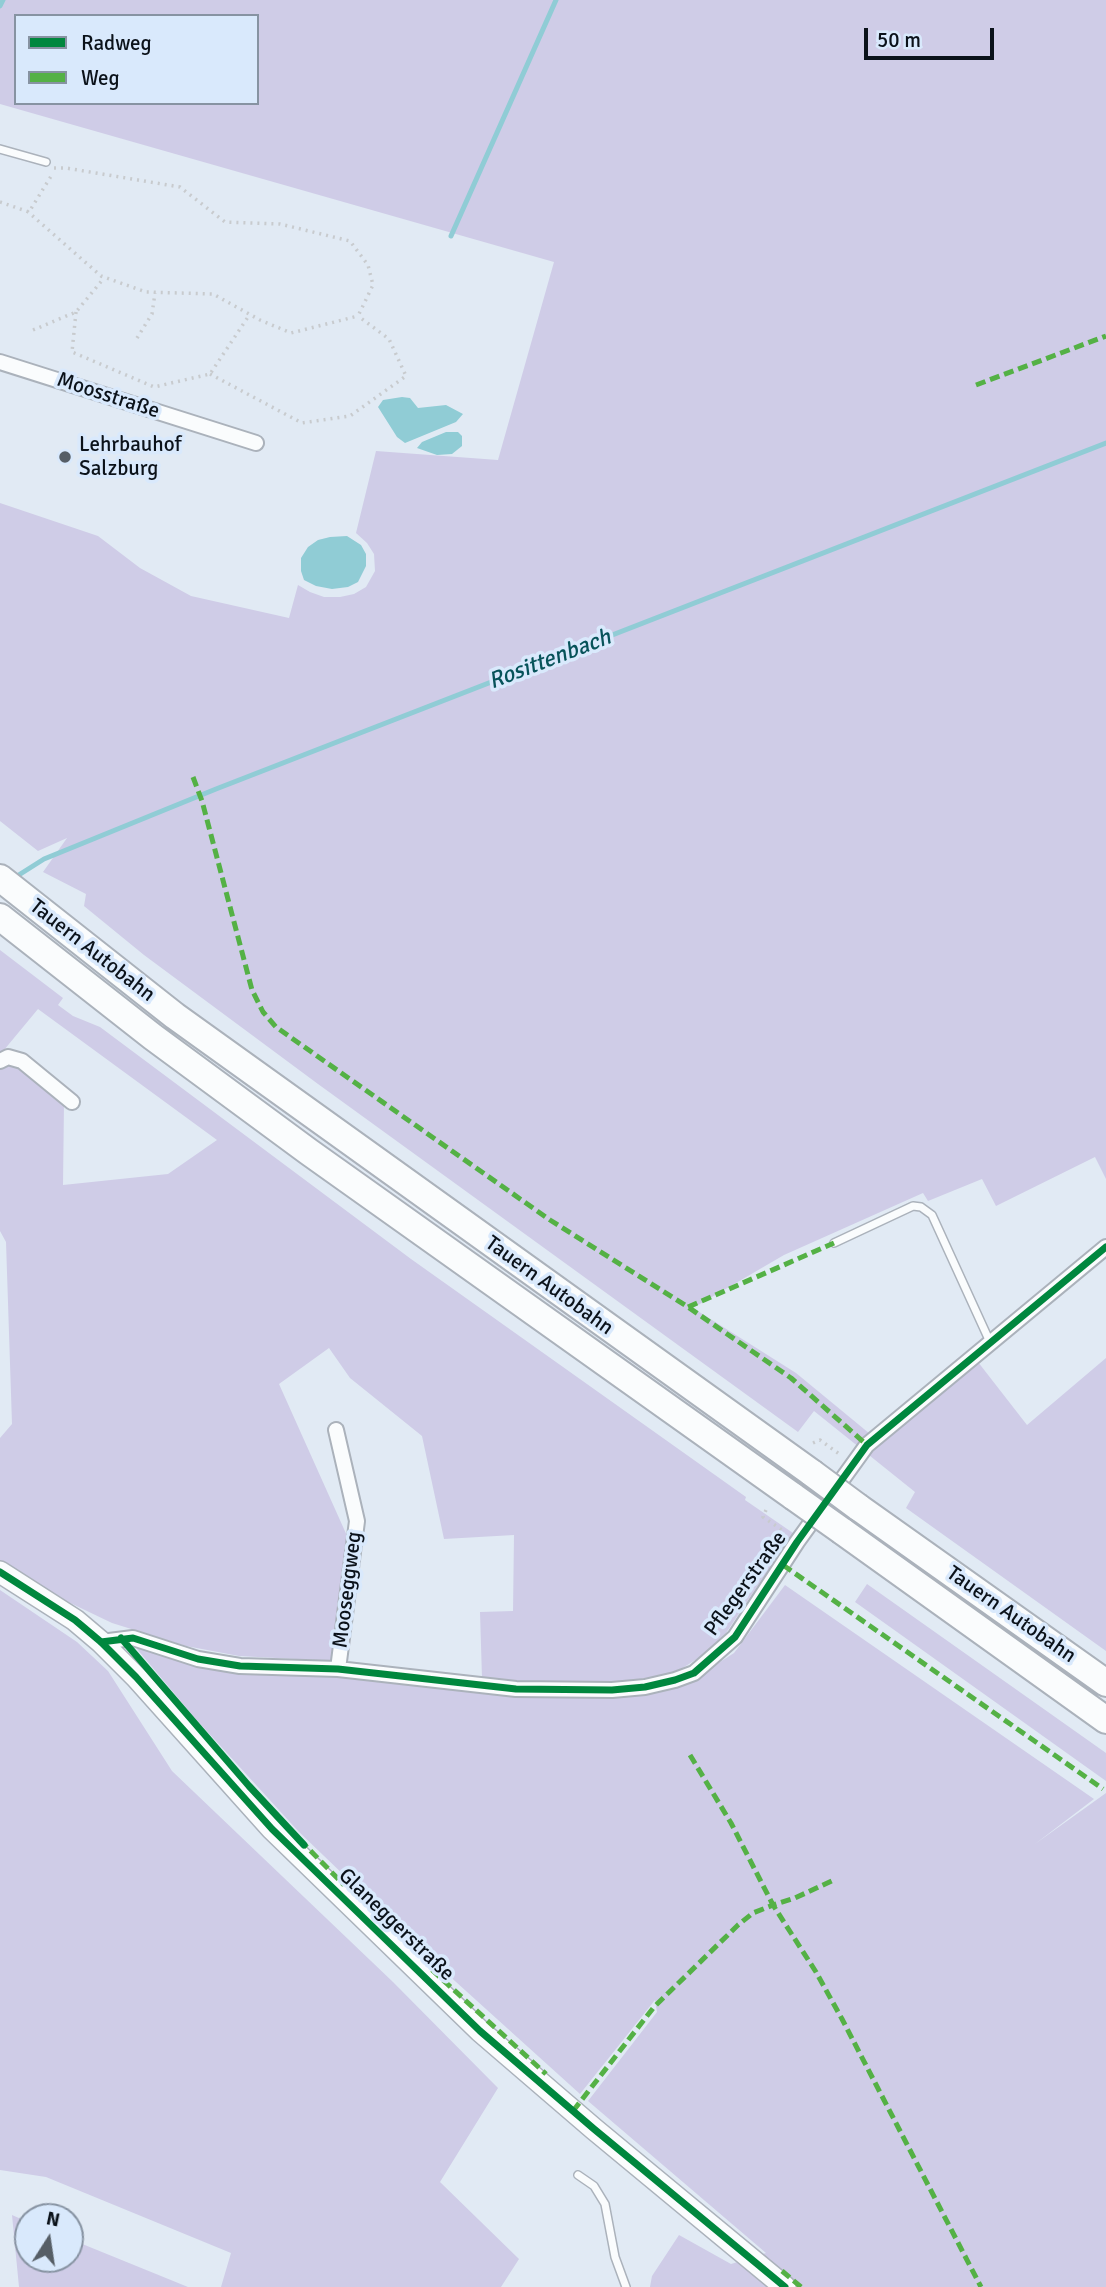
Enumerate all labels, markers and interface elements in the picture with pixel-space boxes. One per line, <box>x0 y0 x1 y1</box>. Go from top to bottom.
legend <box>14 14 259 105</box>
scale bar <box>868 14 998 58</box>
text: 50 m <box>877 27 921 53</box>
text: Radweg <box>81 30 152 56</box>
text: Weg <box>81 65 120 91</box>
street label: Moosstraße <box>53 368 163 424</box>
place label: Lehrbauhof Salzburg <box>79 432 182 482</box>
marker: Lehrbauhof Salzburg <box>57 449 73 465</box>
water label: Rosittenbach <box>485 624 615 696</box>
street label: Tauern Autobahn <box>24 894 160 1008</box>
street label: Tauern Autobahn <box>480 1231 618 1341</box>
street label: Pflegerstraße <box>700 1527 792 1641</box>
street label: Mooseggweg <box>328 1530 368 1650</box>
street label: Tauern Autobahn <box>942 1561 1080 1669</box>
street label: Glaneggerstraße <box>333 1863 459 1987</box>
north arrow <box>14 2203 84 2273</box>
text: N <box>44 2206 62 2233</box>

